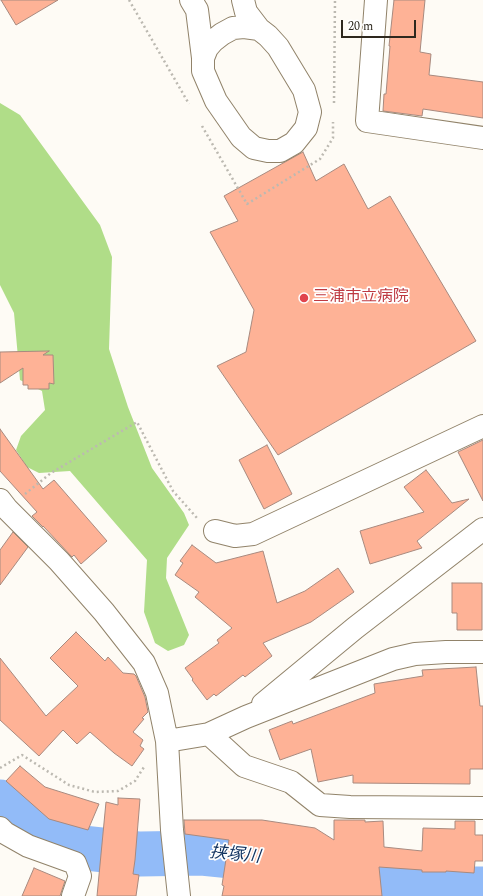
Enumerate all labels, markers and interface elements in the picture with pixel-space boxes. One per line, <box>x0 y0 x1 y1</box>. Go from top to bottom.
scale bar <box>343 12 418 38</box>
text: 20 m <box>348 17 373 36</box>
place label: 三浦市立病院 <box>313 288 409 308</box>
marker: 三浦市立病院 <box>298 292 310 304</box>
water label: 挟塚川 <box>209 843 261 869</box>

